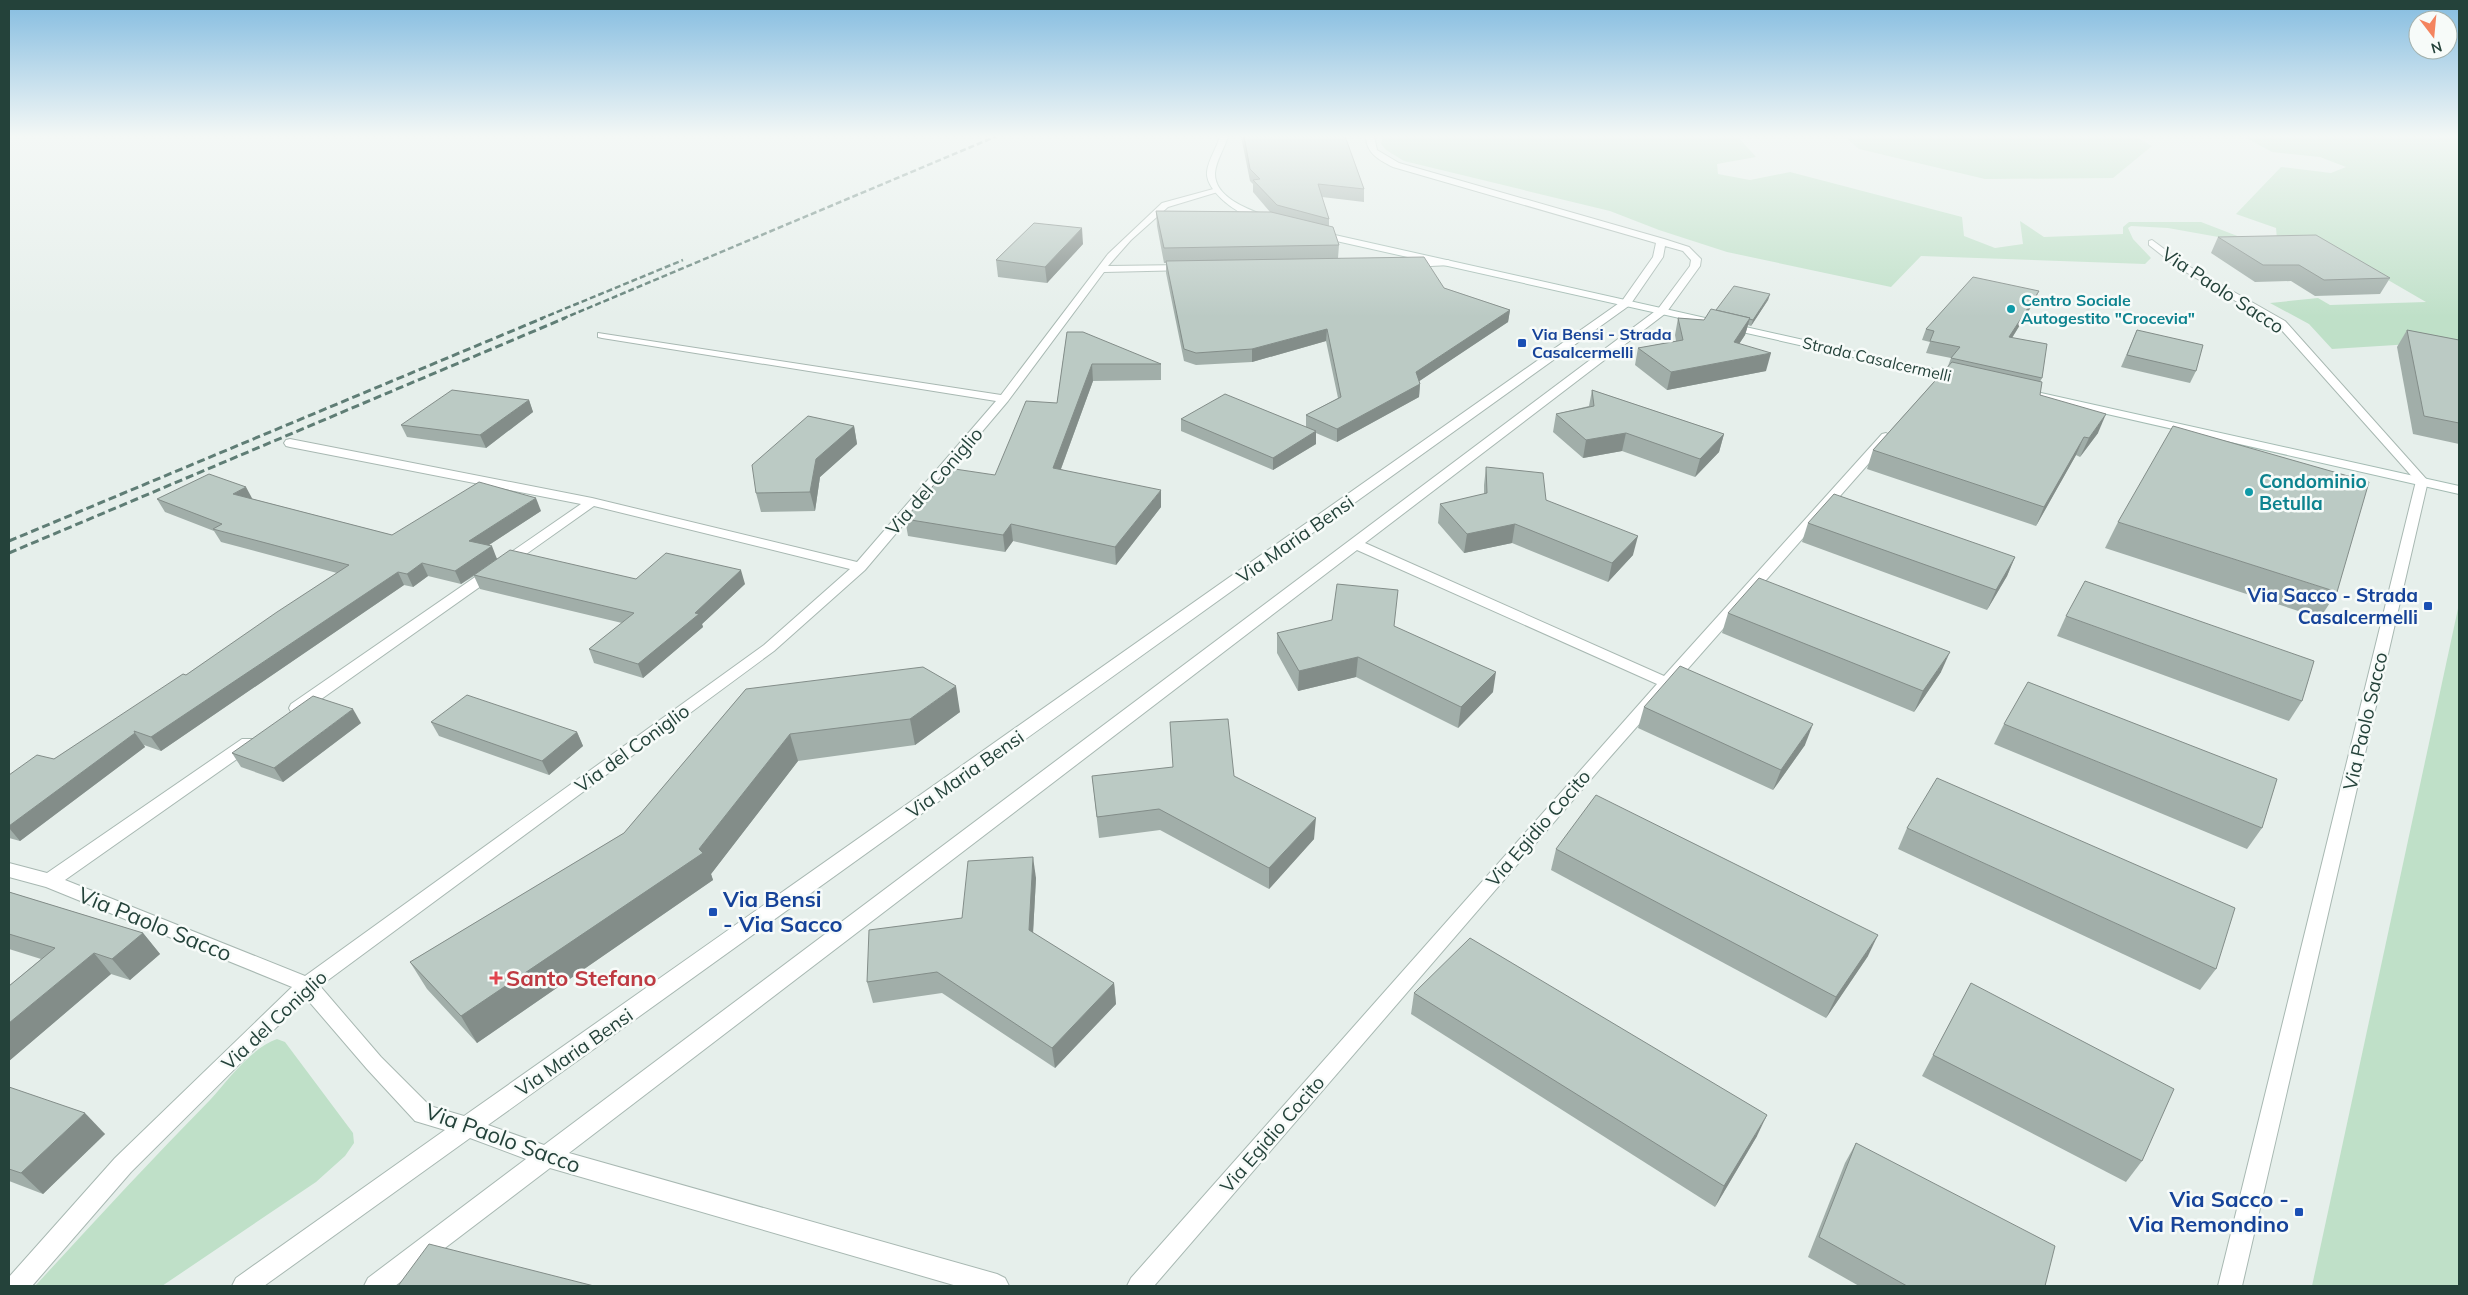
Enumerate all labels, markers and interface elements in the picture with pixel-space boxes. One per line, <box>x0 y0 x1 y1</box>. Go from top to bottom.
north arrow <box>2408 10 2458 60</box>
text: N <box>2429 37 2444 58</box>
street label: Via Paolo Sacco <box>2157 241 2289 339</box>
place label: Centro Sociale Autogestito "Crocevia" <box>2021 290 2195 328</box>
marker: Centro Sociale Autogestito "Crocevia" <box>2005 303 2017 315</box>
place label: Via Bensi - Strada Casalcermelli <box>1531 324 1672 362</box>
street label: Strada Casalcermelli <box>1801 332 1953 386</box>
marker: Via Bensi - Strada Casalcermelli <box>1516 337 1528 349</box>
street label: Via del Coniglio <box>880 422 988 540</box>
place label: Condominio Betulla <box>2259 469 2367 515</box>
marker: Condominio Betulla <box>2243 486 2255 498</box>
street label: Via Maria Bensi <box>1232 490 1358 588</box>
place label: Via Sacco - Strada Casalcermelli <box>2246 583 2418 629</box>
marker: Via Sacco - Strada Casalcermelli <box>2422 600 2434 612</box>
street label: Via Paolo Sacco <box>2337 650 2393 792</box>
street label: Via del Coniglio <box>570 698 694 798</box>
street label: Via Maria Bensi <box>902 725 1028 823</box>
street label: Via Egidio Cocito <box>1481 764 1595 892</box>
street label: Via Paolo Sacco <box>74 880 236 968</box>
place label: Via Bensi - Via Sacco <box>722 885 843 938</box>
marker: Via Bensi - Via Sacco <box>707 906 719 918</box>
place label: Santo Stefano <box>506 964 657 992</box>
street label: Via del Coniglio <box>216 965 332 1075</box>
marker: Santo Stefano <box>490 972 502 984</box>
street label: Via Maria Bensi <box>511 1003 637 1101</box>
street label: Via Egidio Cocito <box>1215 1070 1329 1198</box>
street label: Via Paolo Sacco <box>421 1097 585 1179</box>
place label: Via Sacco - Via Remondino <box>2128 1185 2289 1238</box>
marker: Via Sacco - Via Remondino <box>2293 1206 2305 1218</box>

